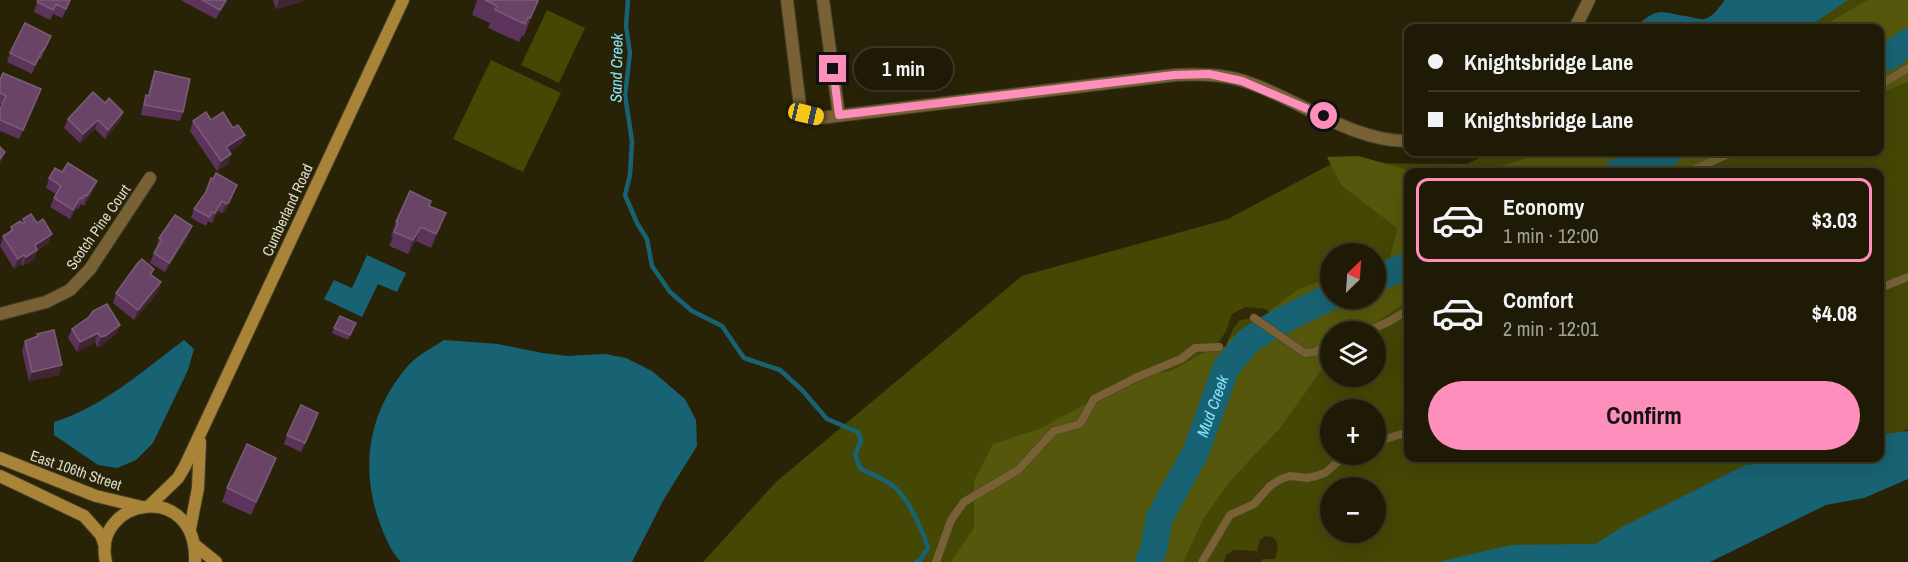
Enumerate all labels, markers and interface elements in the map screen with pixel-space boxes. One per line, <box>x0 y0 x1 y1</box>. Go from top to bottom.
water label: Sand Creek <box>604 33 628 103</box>
text: Knightsbridge Lane <box>1464 47 1633 77</box>
callout: 1 min <box>854 48 953 90</box>
route end <box>819 55 846 82</box>
text: 1 min <box>882 55 925 82</box>
car <box>786 101 826 127</box>
route start <box>1310 102 1337 129</box>
text: Knightsbridge Lane <box>1464 105 1633 135</box>
street label: Cumberland Road <box>256 160 318 260</box>
street label: Scotch Pine Court <box>61 180 136 274</box>
text: Economy <box>1503 192 1584 222</box>
icon: car <box>1431 193 1485 247</box>
text: $3.03 <box>1812 205 1857 235</box>
text: 1 min · 12:00 <box>1503 222 1599 249</box>
north arrow <box>1320 243 1386 309</box>
map controls <box>1320 243 1386 543</box>
text: Comfort <box>1503 285 1573 315</box>
icon: car <box>1431 286 1485 340</box>
text: $4.08 <box>1812 298 1857 328</box>
text: 2 min · 12:01 <box>1503 315 1599 342</box>
button: layers <box>1320 321 1386 387</box>
water label: Mud Creek <box>1191 372 1234 440</box>
button: Confirm <box>1428 381 1860 450</box>
button: + <box>1320 399 1386 465</box>
street label: East 106th Street <box>28 445 125 496</box>
button: − <box>1320 477 1386 543</box>

